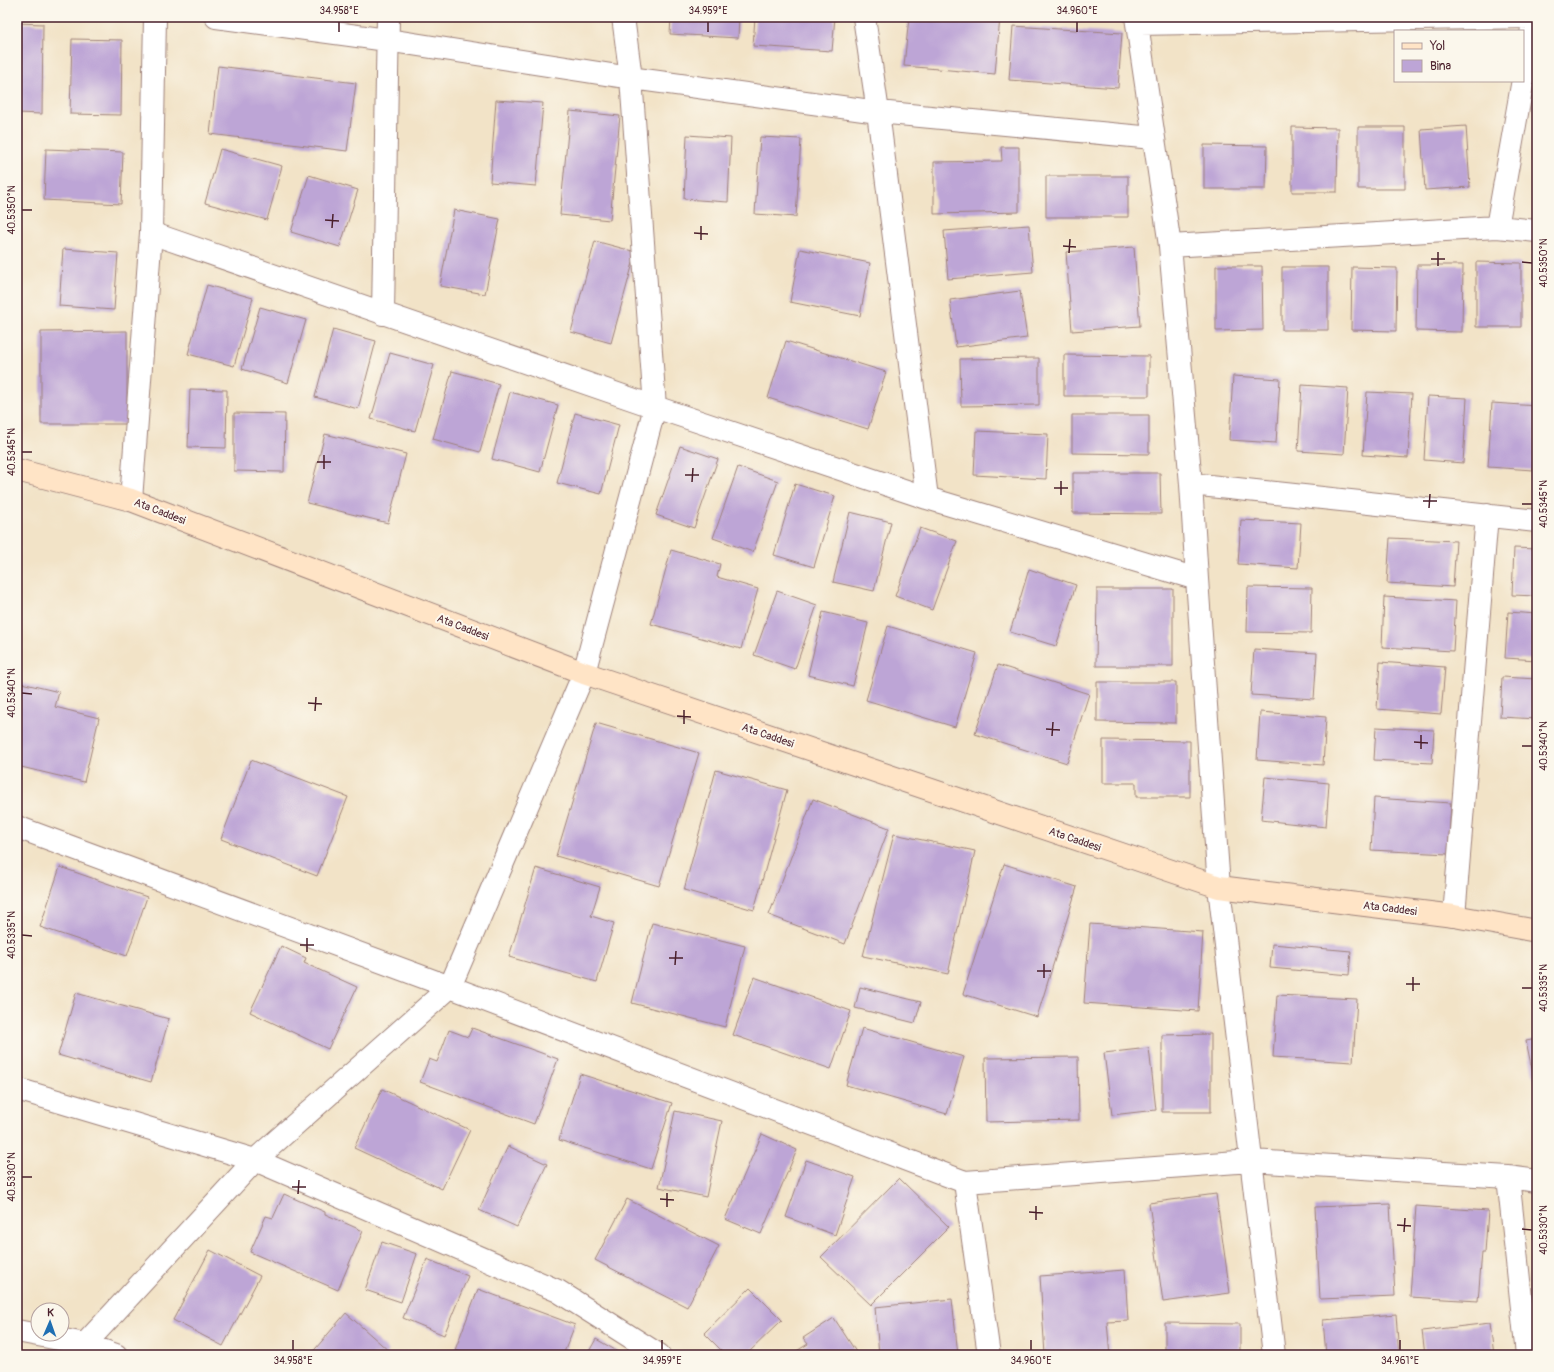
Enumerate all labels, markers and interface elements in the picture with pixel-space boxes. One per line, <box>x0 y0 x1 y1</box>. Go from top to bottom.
text: 34.958°E <box>320 5 358 17</box>
text: 34.959°E <box>689 5 727 17</box>
text: 34.960°E <box>1057 5 1097 17</box>
legend <box>1394 30 1524 82</box>
text: Yol <box>1429 39 1445 54</box>
text: Bina <box>1430 59 1452 74</box>
text: 40.5350°N <box>6 185 18 235</box>
text: 40.5350°N <box>1538 238 1550 288</box>
text: 40.5345°N <box>6 428 18 476</box>
text: 40.5345°N <box>1538 480 1550 528</box>
street label: Ata Caddesi <box>132 496 187 527</box>
street label: Ata Caddesi <box>435 612 490 643</box>
text: 40.5340°N <box>6 668 18 718</box>
street label: Ata Caddesi <box>740 721 796 750</box>
text: 40.5340°N <box>1538 721 1550 771</box>
street label: Ata Caddesi <box>1047 825 1103 854</box>
street label: Ata Caddesi <box>1362 899 1418 918</box>
text: 40.5335°N <box>6 911 18 959</box>
text: 40.5335°N <box>1538 964 1550 1012</box>
text: 40.5330°N <box>6 1152 18 1202</box>
text: 40.5330°N <box>1538 1205 1550 1255</box>
north arrow <box>30 1302 70 1342</box>
text: K <box>47 1306 54 1319</box>
text: 34.958°E <box>274 1355 312 1367</box>
text: 34.959°E <box>643 1355 681 1367</box>
text: 34.960°E <box>1011 1355 1051 1367</box>
text: 34.961°E <box>1381 1355 1419 1367</box>

